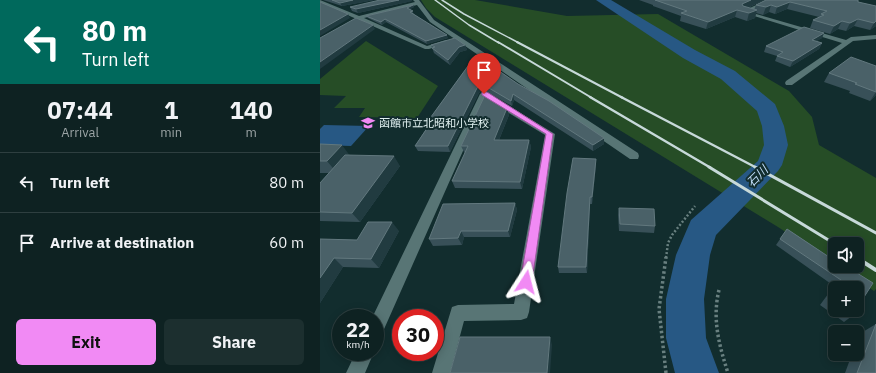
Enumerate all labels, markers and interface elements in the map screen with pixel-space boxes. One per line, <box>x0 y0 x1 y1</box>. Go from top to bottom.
text: 80 m <box>82 12 147 49</box>
icon: left <box>16 16 68 68</box>
text: Turn left <box>82 48 150 71</box>
pin <box>467 53 501 94</box>
icon: arrive <box>473 59 495 81</box>
text: 07:44 <box>47 94 113 126</box>
text: 1 <box>164 94 178 126</box>
text: 140 <box>229 94 273 126</box>
school or university icon: 函館市立北昭和小学校 <box>360 115 376 131</box>
place label: 函館市立北昭和小学校 <box>379 116 489 130</box>
text: Arrival <box>61 124 99 141</box>
text: min <box>160 124 182 141</box>
text: m <box>245 124 257 141</box>
water label: 石川 <box>743 161 772 190</box>
icon: left <box>16 172 38 194</box>
text: Turn left <box>50 173 110 192</box>
text: 80 m <box>269 173 304 192</box>
icon: arrive <box>16 232 38 254</box>
text: Arrive at destination <box>50 233 194 252</box>
text: 60 m <box>269 233 304 252</box>
map controls <box>828 237 864 361</box>
button: sound <box>828 237 864 273</box>
position arrow <box>505 261 547 303</box>
button: + <box>828 281 864 317</box>
speed limit sign: 30 <box>392 309 444 361</box>
text: 22 <box>346 316 370 343</box>
button: Exit <box>16 319 156 365</box>
button: Share <box>164 319 304 365</box>
button: − <box>828 325 864 361</box>
text: km/h <box>346 338 370 351</box>

